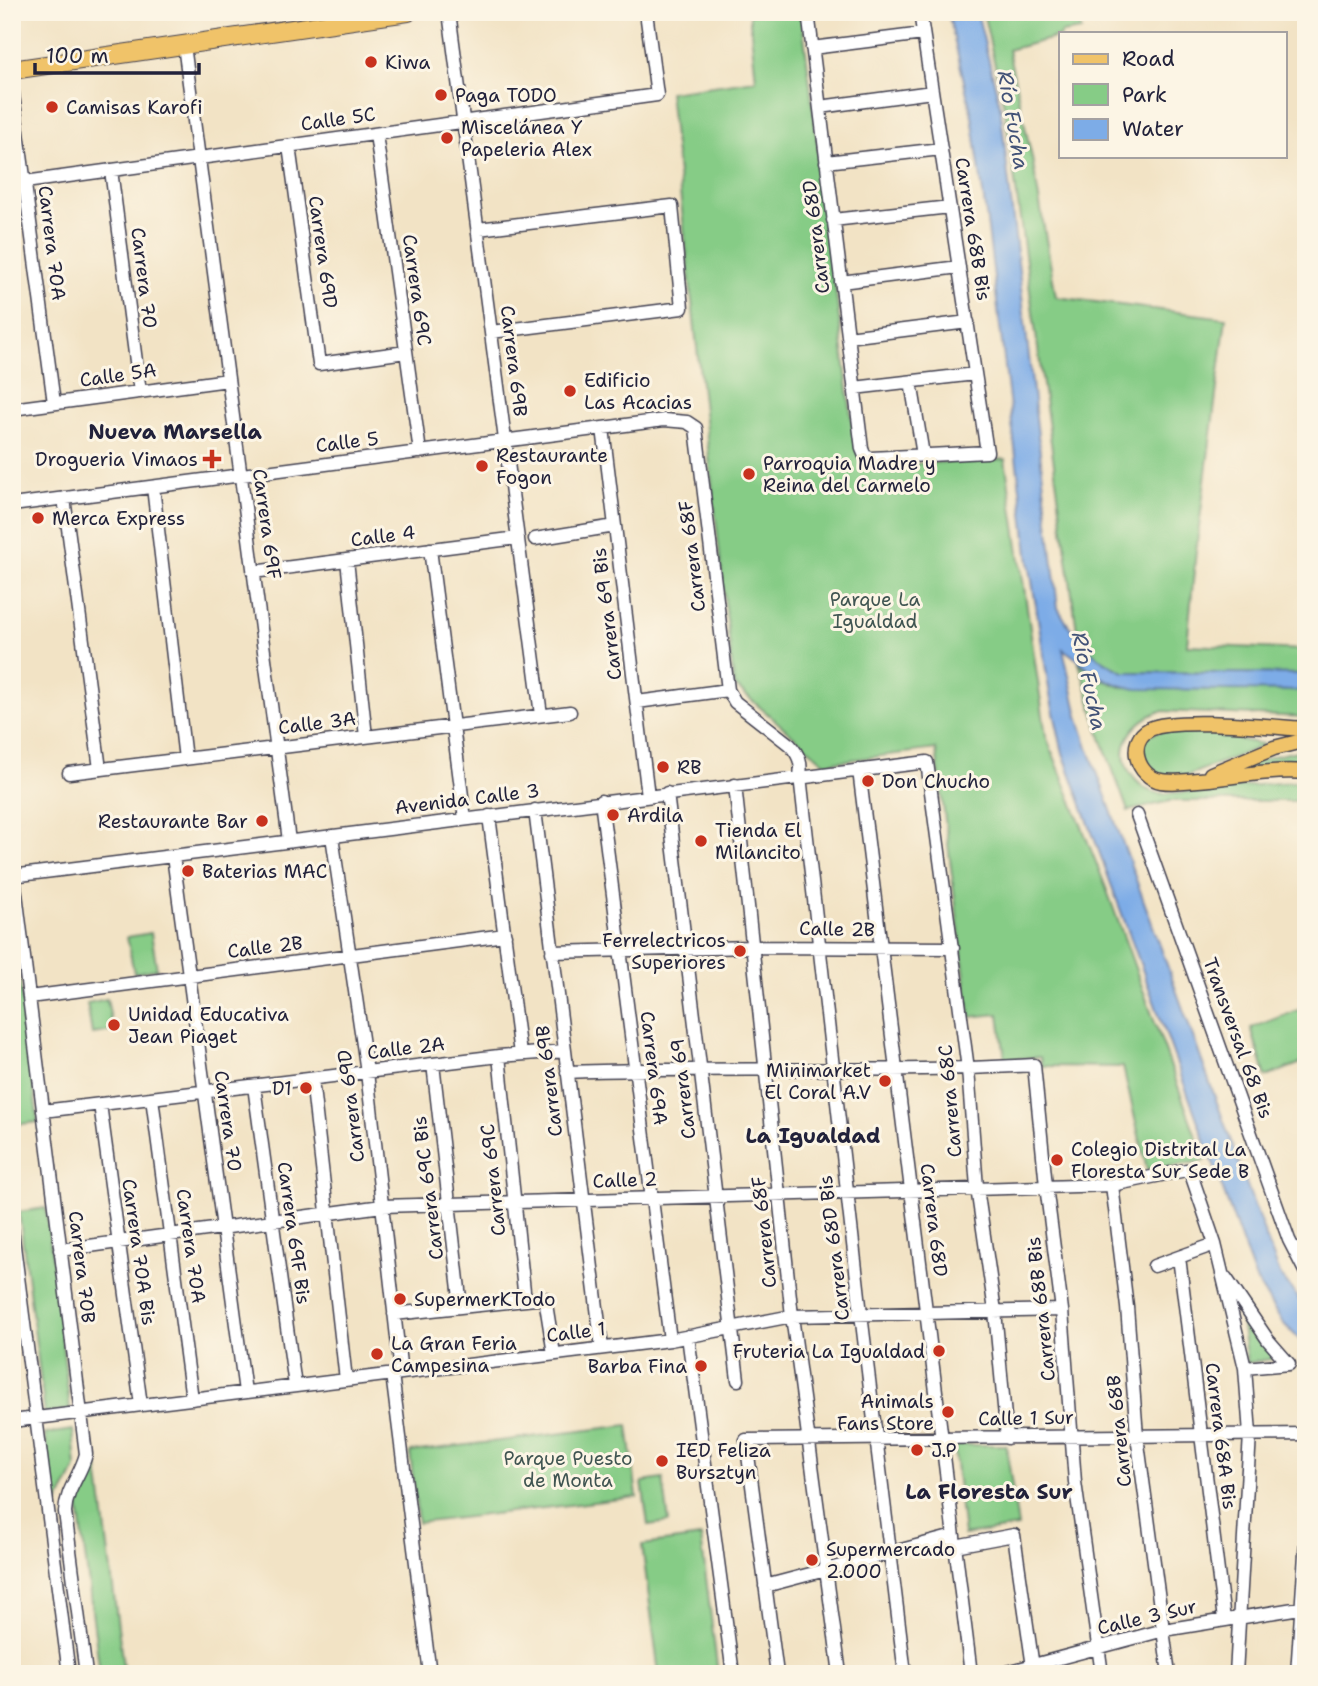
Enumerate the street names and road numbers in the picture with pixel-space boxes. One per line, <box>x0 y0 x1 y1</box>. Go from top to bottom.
street label: Calle 5C <box>299 101 377 137</box>
street label: Carrera 68B Bis <box>949 155 997 303</box>
street label: Carrera 68D <box>797 179 835 295</box>
street label: Carrera 70A <box>33 184 71 302</box>
street label: Carrera 69D <box>303 194 343 310</box>
street label: Carrera 70 <box>125 226 163 330</box>
street label: Carrera 69C <box>397 233 437 347</box>
street label: Carrera 69B <box>495 304 533 418</box>
street label: Calle 5A <box>78 357 158 393</box>
street label: Calle 5 <box>314 426 380 458</box>
street label: Carrera 69F <box>247 467 287 581</box>
street label: Carrera 68F <box>673 499 711 613</box>
street label: Calle 4 <box>349 520 417 552</box>
street label: Carrera 69 Bis <box>586 546 628 682</box>
street label: Calle 3A <box>277 706 358 740</box>
street label: Avenida Calle 3 <box>393 778 541 820</box>
street label: Calle 2B <box>799 916 875 942</box>
street label: Calle 2B <box>226 930 304 964</box>
street label: Transversal 68 Bis <box>1197 954 1279 1122</box>
street label: Carrera 69A <box>635 1010 673 1127</box>
street label: Carrera 69B <box>530 1024 568 1138</box>
street label: Calle 2A <box>366 1031 446 1065</box>
street label: Carrera 69 <box>664 1037 702 1141</box>
street label: Carrera 68C <box>933 1044 967 1158</box>
street label: Carrera 69D <box>332 1048 370 1164</box>
street label: Carrera 70 <box>209 1069 247 1173</box>
street label: Carrera 69C Bis <box>407 1115 449 1261</box>
street label: Carrera 69C <box>475 1123 511 1237</box>
street label: Carrera 69F Bis <box>272 1160 316 1306</box>
street label: Carrera 68D <box>915 1162 953 1278</box>
street label: Calle 2 <box>592 1166 658 1194</box>
street label: Carrera 68D Bis <box>813 1174 855 1322</box>
street label: Carrera 68F <box>746 1175 782 1289</box>
street label: Carrera 70A Bis <box>116 1177 162 1327</box>
street label: Carrera 70A <box>171 1187 211 1305</box>
street label: Carrera 70B <box>63 1209 101 1325</box>
street label: Carrera 68B Bis <box>1021 1236 1061 1382</box>
street label: Calle 1 <box>545 1316 607 1348</box>
street label: Carrera 68A Bis <box>1200 1361 1242 1511</box>
street label: Carrera 68B <box>1101 1374 1137 1488</box>
street label: Calle 1 Sur <box>978 1405 1074 1431</box>
street label: Calle 3 Sur <box>1095 1593 1199 1641</box>

